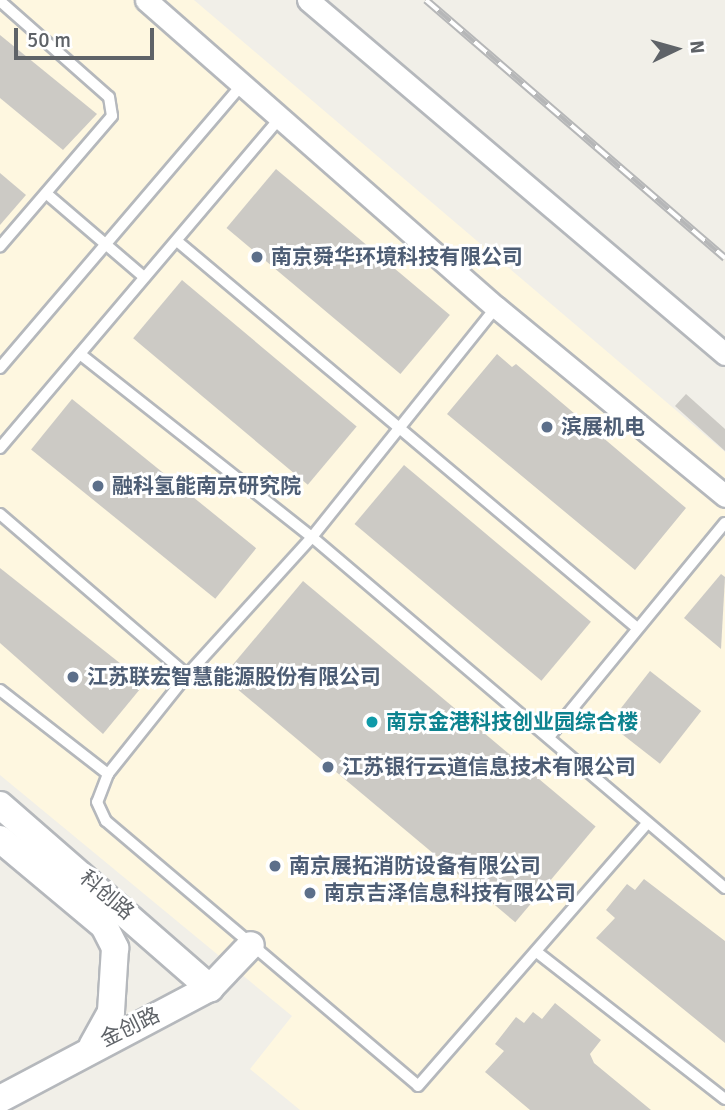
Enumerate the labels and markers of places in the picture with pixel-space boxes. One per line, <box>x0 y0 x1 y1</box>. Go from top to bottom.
place label: 南京舜华环境科技有限公司 <box>271 244 523 270</box>
marker: 南京舜华环境科技有限公司 <box>249 249 265 265</box>
place label: 滨展机电 <box>561 414 645 440</box>
marker: 滨展机电 <box>539 419 555 435</box>
place label: 融科氢能南京研究院 <box>112 473 301 499</box>
marker: 融科氢能南京研究院 <box>90 478 106 494</box>
place label: 江苏联宏智慧能源股份有限公司 <box>87 664 381 690</box>
marker: 江苏联宏智慧能源股份有限公司 <box>65 669 81 685</box>
place label: 南京金港科技创业园综合楼 <box>386 709 638 735</box>
marker: 南京金港科技创业园综合楼 <box>364 714 380 730</box>
place label: 江苏银行云道信息技术有限公司 <box>342 754 636 780</box>
marker: 江苏银行云道信息技术有限公司 <box>320 759 336 775</box>
place label: 南京展拓消防设备有限公司 <box>289 853 541 879</box>
marker: 南京展拓消防设备有限公司 <box>267 858 283 874</box>
place label: 南京吉泽信息科技有限公司 <box>324 880 576 906</box>
marker: 南京吉泽信息科技有限公司 <box>302 885 318 901</box>

